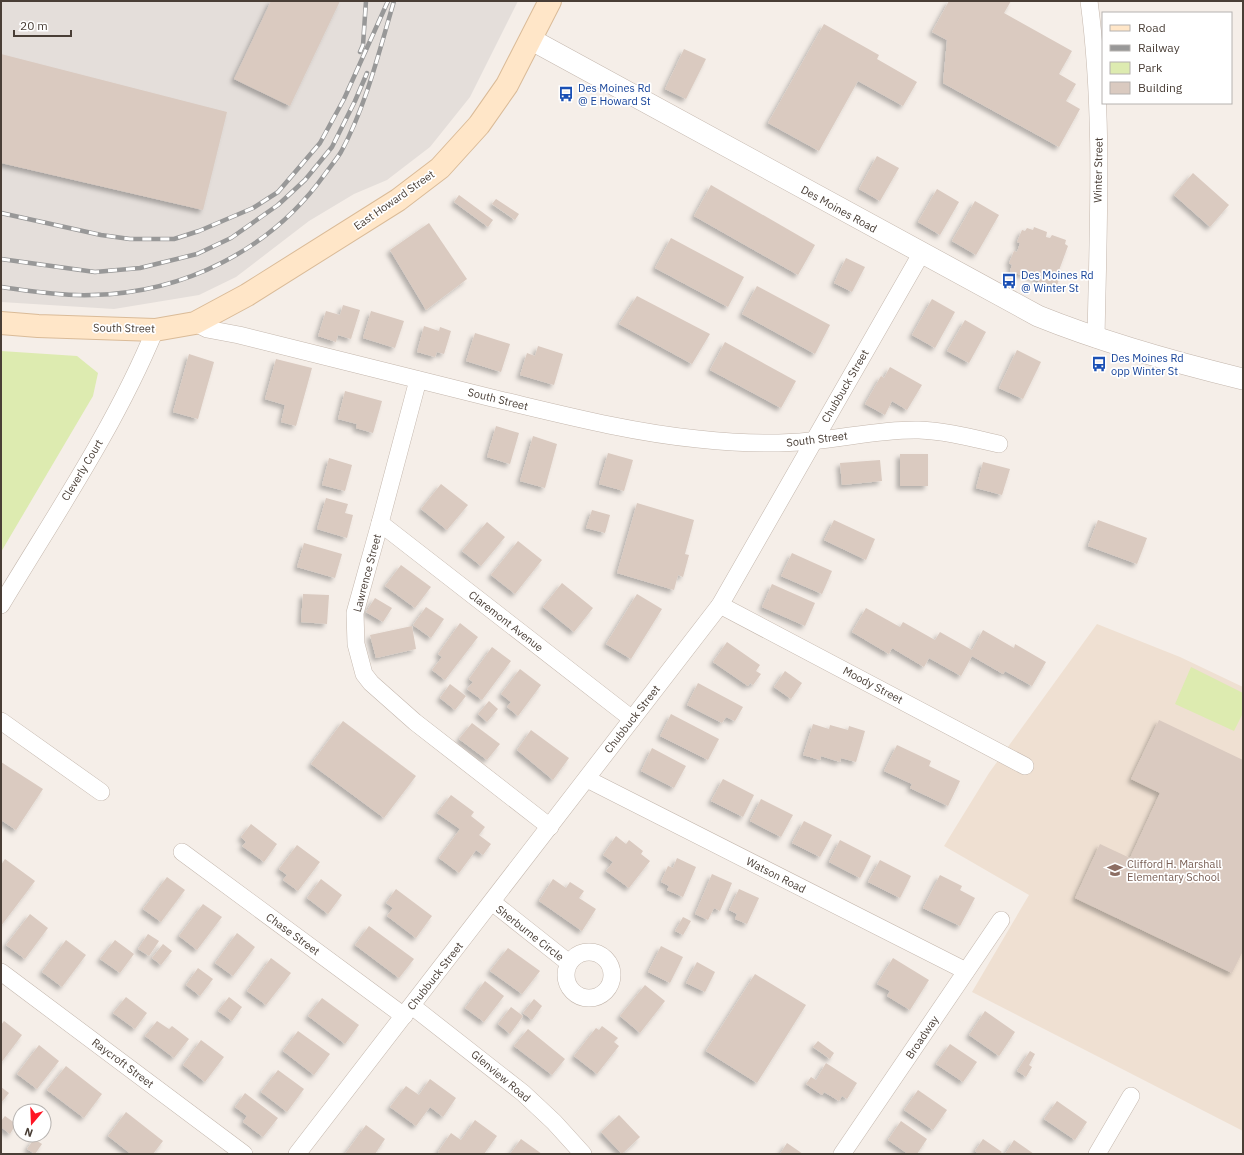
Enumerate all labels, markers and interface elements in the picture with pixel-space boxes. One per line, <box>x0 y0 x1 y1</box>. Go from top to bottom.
scale bar <box>14 12 71 38</box>
legend <box>1102 12 1232 104</box>
text: 20 m <box>20 18 48 33</box>
text: Road <box>1138 20 1166 35</box>
text: Railway <box>1138 40 1180 55</box>
text: Park <box>1138 60 1163 75</box>
text: Building <box>1138 80 1183 95</box>
place label: Des Moines Rd @ E Howard St <box>578 81 651 108</box>
bus stop icon: Des Moines Rd @ E Howard St <box>557 85 575 103</box>
street label: Winter Street <box>1090 137 1106 203</box>
street label: East Howard Street <box>351 167 437 233</box>
street label: Des Moines Road <box>799 182 879 236</box>
place label: Des Moines Rd @ Winter St <box>1021 268 1094 295</box>
bus stop icon: Des Moines Rd @ Winter St <box>1000 272 1018 290</box>
street label: South Street <box>93 320 155 336</box>
street label: Chubbuck Street <box>818 347 872 425</box>
place label: Des Moines Rd opp Winter St <box>1111 351 1184 378</box>
bus stop icon: Des Moines Rd opp Winter St <box>1090 355 1108 373</box>
street label: South Street <box>466 385 530 413</box>
street label: South Street <box>786 428 849 450</box>
street label: Cleverly Court <box>58 437 106 503</box>
street label: Lawrence Street <box>350 532 384 614</box>
street label: Claremont Avenue <box>466 587 546 655</box>
street label: Moody Street <box>841 663 905 707</box>
street label: Chubbuck Street <box>601 682 663 756</box>
street label: Watson Road <box>744 854 808 896</box>
place label: Clifford H. Marshall Elementary School <box>1127 857 1221 884</box>
school or university icon: Clifford H. Marshall Elementary School <box>1106 861 1124 879</box>
street label: Sherburne Circle <box>493 902 567 964</box>
street label: Chase Street <box>263 910 323 958</box>
street label: Chubbuck Street <box>404 939 466 1013</box>
street label: Broadway <box>902 1012 942 1061</box>
street label: Raycroft Street <box>89 1035 157 1091</box>
street label: Glenview Road <box>468 1047 534 1105</box>
north arrow <box>12 1103 52 1143</box>
text: N <box>23 1125 35 1140</box>

